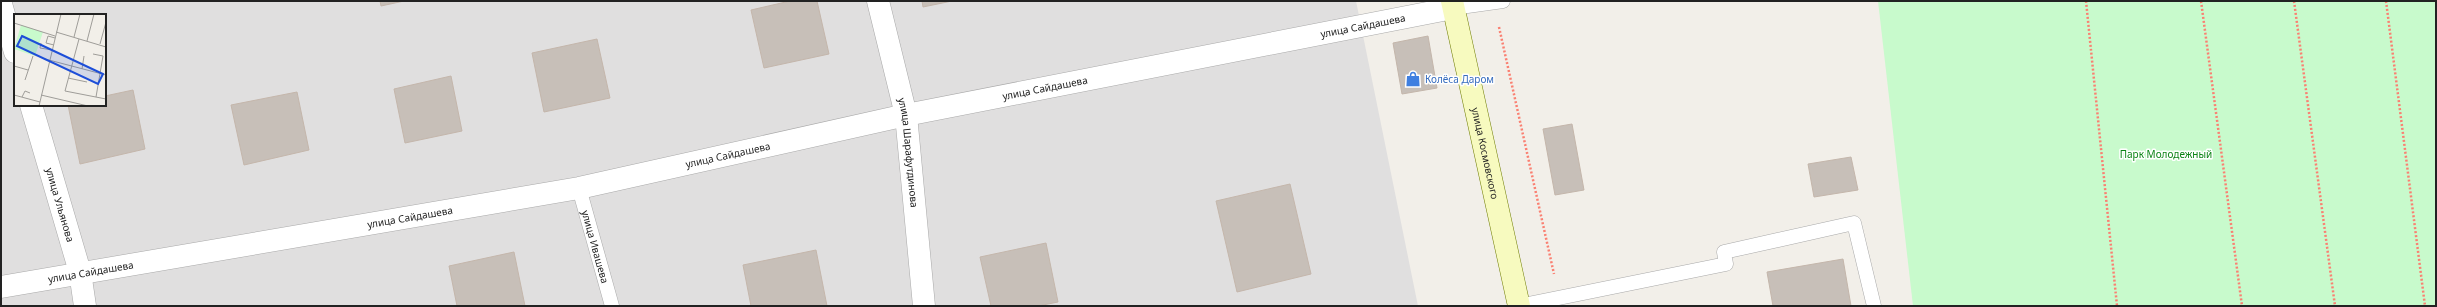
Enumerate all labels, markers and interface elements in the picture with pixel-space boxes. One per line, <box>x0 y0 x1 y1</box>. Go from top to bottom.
street label: улица Сайдашева <box>1319 10 1407 41</box>
inset map <box>14 14 106 106</box>
shop icon: Колёса Даром <box>1404 70 1422 88</box>
place label: Колёса Даром <box>1425 72 1494 86</box>
street label: улица Сайдашева <box>1001 73 1089 103</box>
street label: улица Шарафутдинова <box>895 96 922 208</box>
street label: улица Космовского <box>1469 106 1502 201</box>
street label: улица Сайдашева <box>684 139 772 171</box>
park label: Парк Молодежный <box>2120 147 2212 161</box>
street label: улица Ульянова <box>43 166 78 244</box>
street label: улица Сайдашева <box>366 203 454 231</box>
street label: улица Ивашева <box>579 209 612 285</box>
street label: улица Сайдашева <box>47 257 134 286</box>

